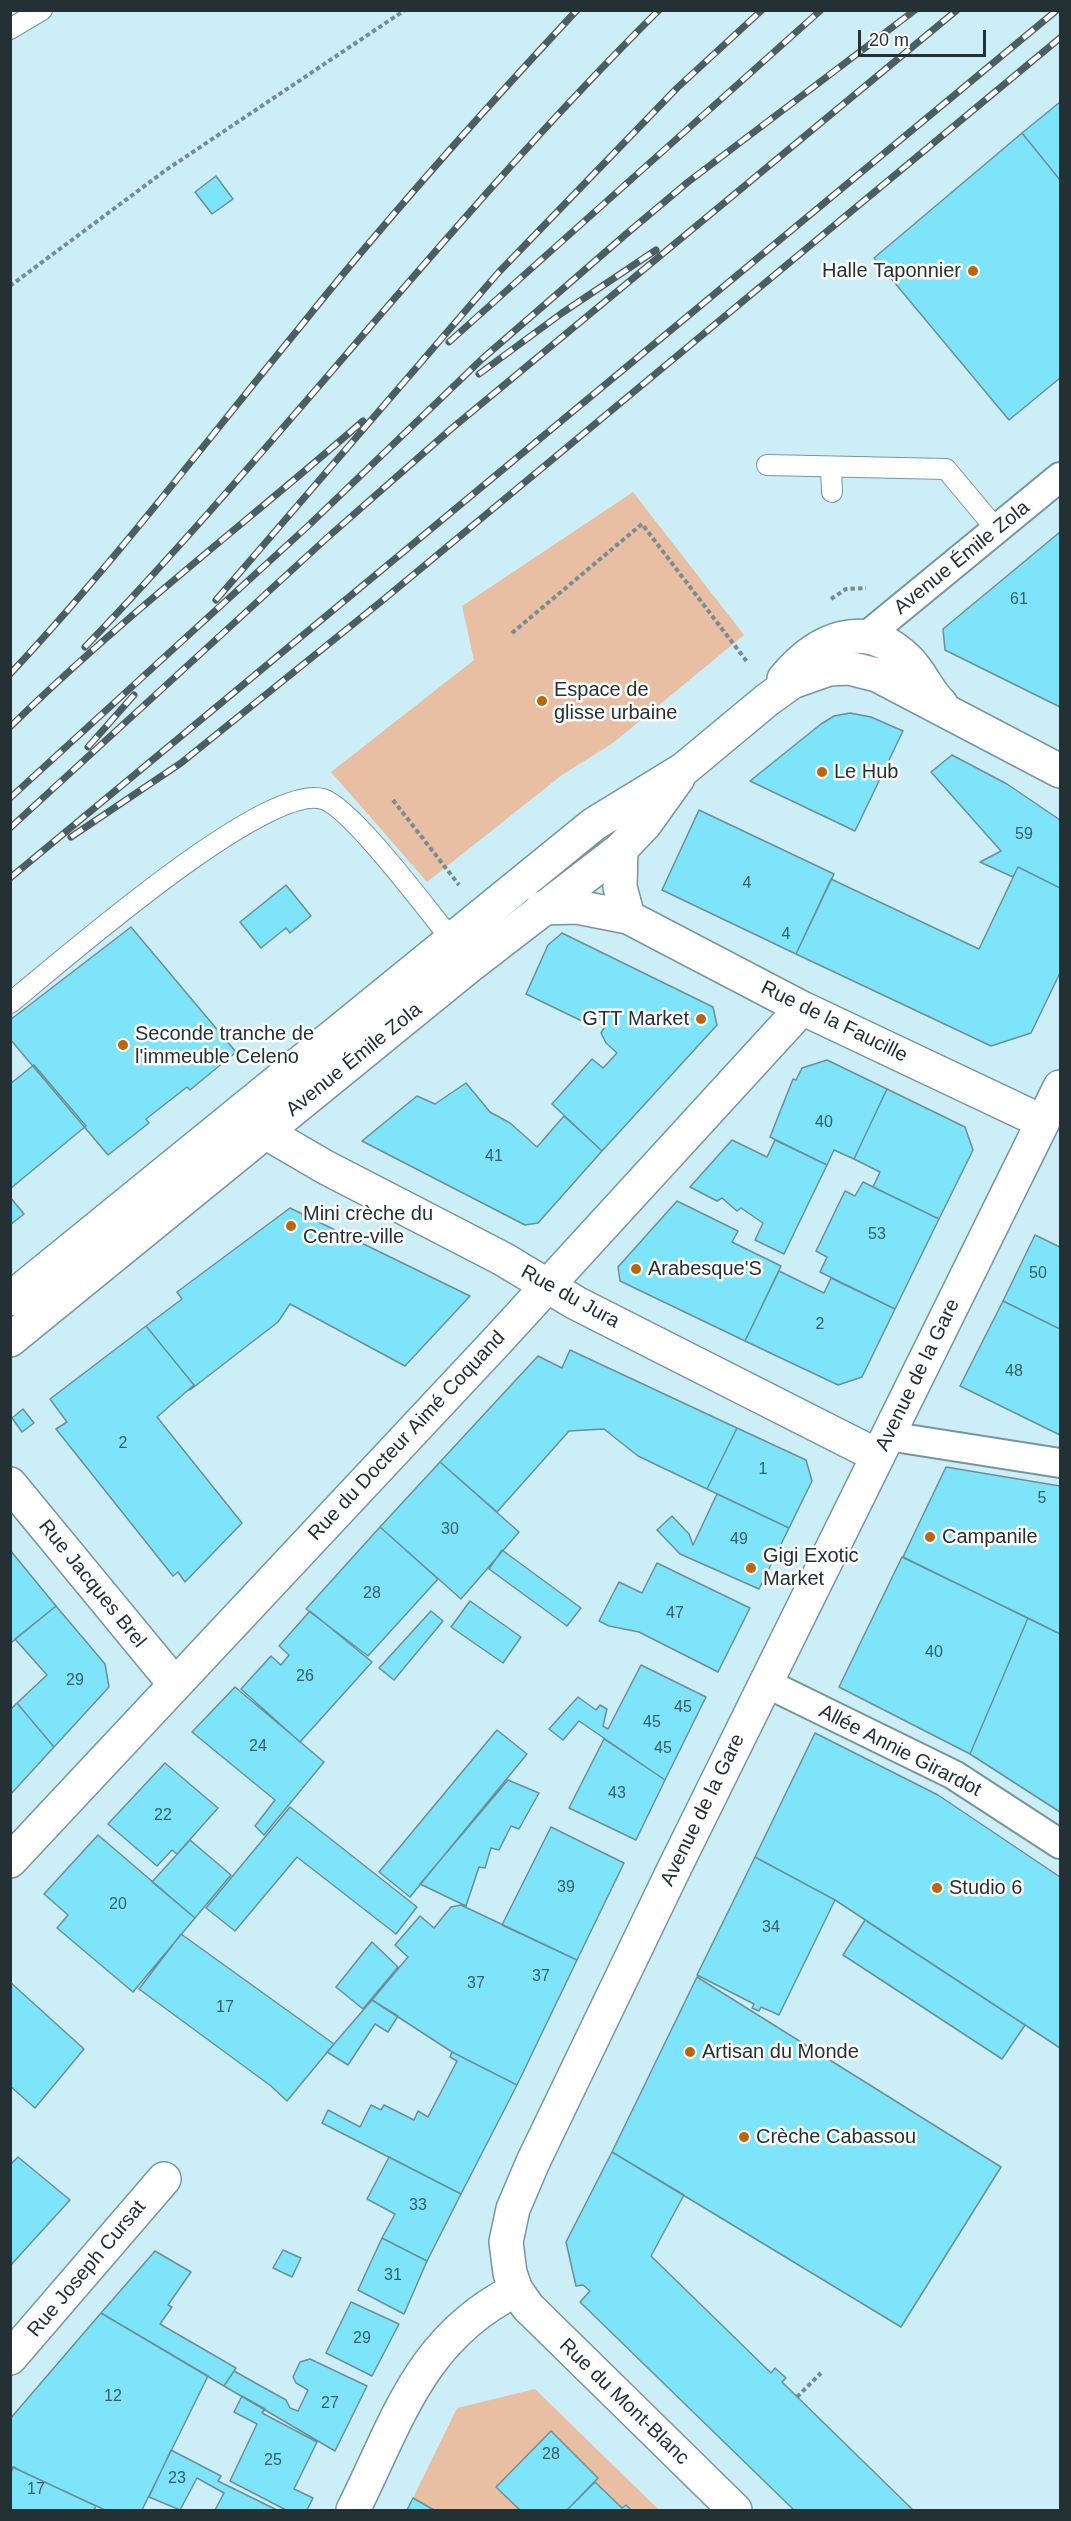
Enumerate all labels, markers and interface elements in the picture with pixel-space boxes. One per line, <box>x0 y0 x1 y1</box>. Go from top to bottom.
scale bar <box>861 18 988 56</box>
text: 20 m <box>869 30 909 50</box>
place label: Halle Taponnier <box>822 259 961 283</box>
marker: Halle Taponnier <box>966 264 980 278</box>
street label: Avenue Émile Zola <box>889 496 1035 620</box>
house number: 61 <box>1010 590 1028 610</box>
place label: Espace de glisse urbaine <box>554 678 677 725</box>
marker: Espace de glisse urbaine <box>535 694 549 708</box>
place label: Le Hub <box>834 760 898 784</box>
marker: Le Hub <box>815 765 829 779</box>
house number: 59 <box>1015 825 1033 845</box>
house number: 4 <box>743 874 751 894</box>
house number: 4 <box>782 925 790 945</box>
street label: Rue de la Faucille <box>757 976 911 1068</box>
street label: Avenue Émile Zola <box>281 998 427 1122</box>
place label: GTT Market <box>582 1007 689 1031</box>
marker: GTT Market <box>694 1012 708 1026</box>
place label: Seconde tranche de l'immeuble Celeno <box>135 1022 314 1069</box>
marker: Seconde tranche de l'immeuble Celeno <box>116 1038 130 1052</box>
house number: 40 <box>815 1113 833 1133</box>
house number: 41 <box>485 1147 503 1167</box>
place label: Mini crèche du Centre-ville <box>303 1202 433 1249</box>
marker: Mini crèche du Centre-ville <box>284 1219 298 1233</box>
house number: 53 <box>868 1225 886 1245</box>
place label: Arabesque'S <box>648 1257 762 1281</box>
street label: Rue du Jura <box>517 1260 623 1334</box>
marker: Arabesque'S <box>629 1262 643 1276</box>
house number: 50 <box>1029 1264 1047 1284</box>
street label: Avenue de la Gare <box>871 1295 965 1455</box>
house number: 2 <box>816 1315 824 1335</box>
street label: Rue du Docteur Aimé Coquand <box>303 1326 511 1546</box>
house number: 48 <box>1005 1362 1023 1382</box>
house number: 2 <box>119 1434 127 1454</box>
house number: 1 <box>759 1460 767 1480</box>
house number: 5 <box>1038 1489 1046 1509</box>
street label: Rue Jacques Brel <box>33 1515 151 1653</box>
house number: 30 <box>441 1520 459 1540</box>
place label: Campanile <box>942 1525 1038 1549</box>
house number: 49 <box>730 1530 748 1550</box>
marker: Campanile <box>923 1530 937 1544</box>
place label: Gigi Exotic Market <box>763 1544 859 1591</box>
marker: Gigi Exotic Market <box>744 1561 758 1575</box>
house number: 28 <box>363 1584 381 1604</box>
house number: 47 <box>666 1604 684 1624</box>
house number: 40 <box>925 1643 943 1663</box>
house number: 26 <box>296 1667 314 1687</box>
house number: 29 <box>66 1671 84 1691</box>
house number: 45 <box>674 1698 692 1718</box>
street label: Allée Annie Girardot <box>815 1700 985 1802</box>
house number: 45 <box>643 1713 661 1733</box>
street label: Avenue de la Gare <box>656 1730 750 1890</box>
house number: 24 <box>249 1737 267 1757</box>
house number: 45 <box>654 1739 672 1759</box>
house number: 43 <box>608 1784 626 1804</box>
house number: 22 <box>154 1806 172 1826</box>
place label: Studio 6 <box>949 1876 1022 1900</box>
house number: 39 <box>557 1878 575 1898</box>
marker: Studio 6 <box>930 1881 944 1895</box>
house number: 20 <box>109 1895 127 1915</box>
house number: 34 <box>762 1918 780 1938</box>
house number: 37 <box>532 1967 550 1987</box>
house number: 37 <box>467 1974 485 1994</box>
house number: 17 <box>216 1998 234 2018</box>
place label: Artisan du Monde <box>702 2040 859 2064</box>
marker: Artisan du Monde <box>683 2045 697 2059</box>
place label: Crèche Cabassou <box>756 2125 916 2149</box>
marker: Crèche Cabassou <box>737 2130 751 2144</box>
street label: Rue Joseph Cursat <box>23 2196 151 2342</box>
house number: 33 <box>409 2196 427 2216</box>
house number: 31 <box>384 2266 402 2286</box>
house number: 29 <box>353 2329 371 2349</box>
street label: Rue du Mont-Blanc <box>554 2334 694 2470</box>
house number: 12 <box>104 2387 122 2407</box>
house number: 27 <box>321 2394 339 2414</box>
house number: 28 <box>542 2445 560 2465</box>
house number: 25 <box>264 2451 282 2471</box>
house number: 23 <box>168 2469 186 2489</box>
house number: 17 <box>27 2480 45 2500</box>

